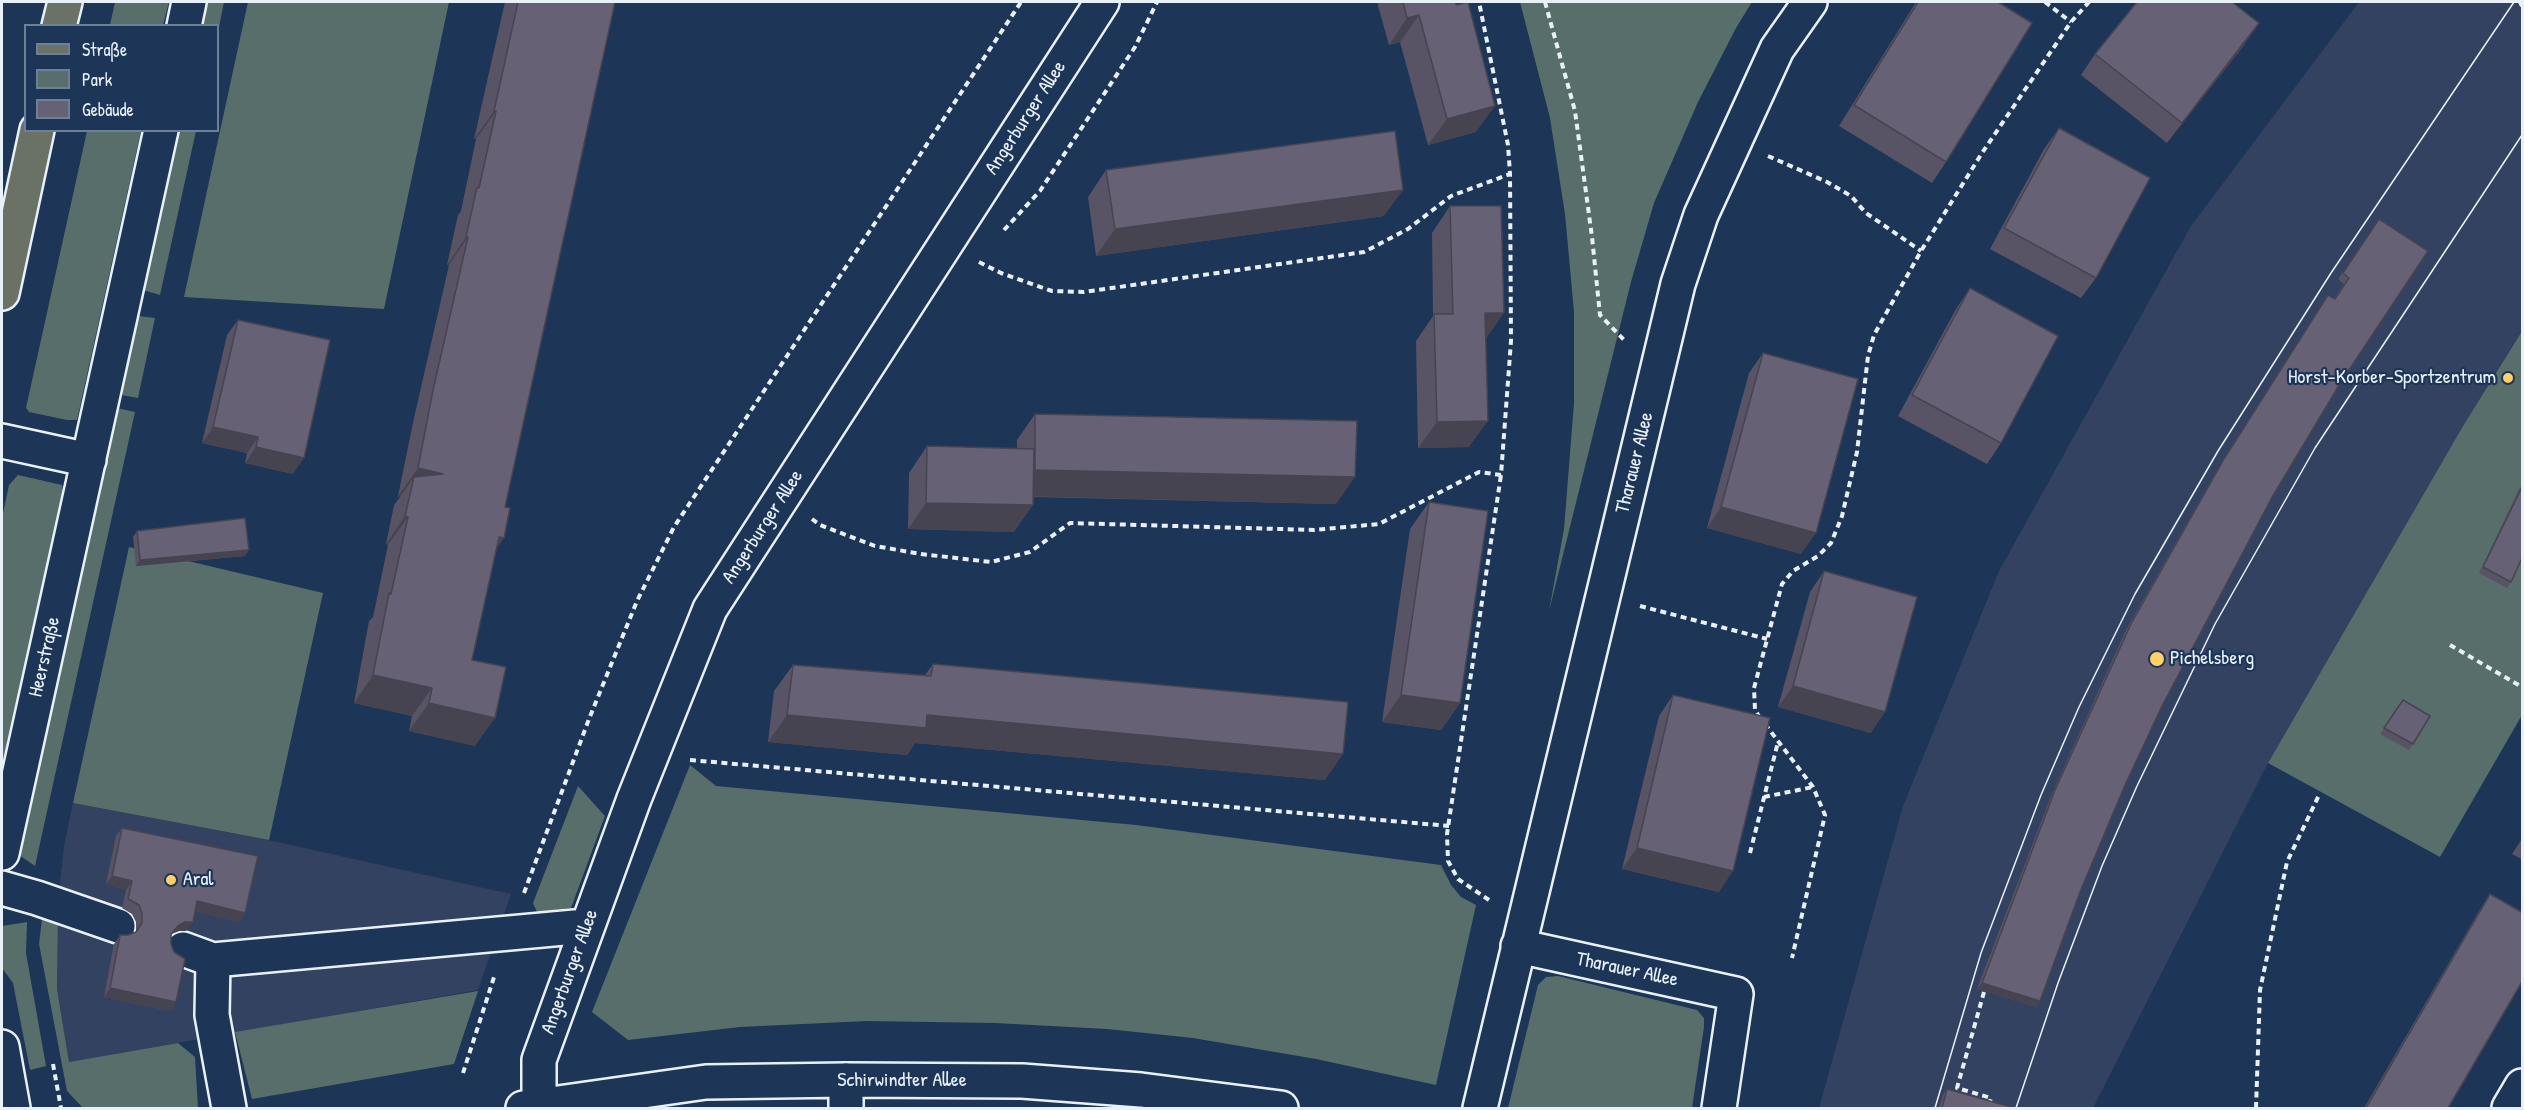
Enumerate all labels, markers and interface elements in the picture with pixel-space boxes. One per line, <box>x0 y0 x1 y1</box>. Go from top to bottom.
legend <box>24 24 219 132</box>
text: Straße <box>82 37 127 62</box>
street label: Angerburger Allee <box>980 57 1072 179</box>
text: Park <box>82 67 112 92</box>
text: Gebäude <box>82 97 134 122</box>
place label: Horst-Korber-Sportzentrum <box>2288 366 2496 390</box>
marker: Horst-Korber-Sportzentrum <box>2501 371 2515 385</box>
street label: Tharauer Allee <box>1611 410 1659 516</box>
street label: Angerburger Allee <box>717 466 809 588</box>
street label: Heerstraße <box>24 615 66 699</box>
place label: Pichelsberg <box>2170 647 2254 671</box>
marker: Pichelsberg <box>2148 650 2166 668</box>
place label: Aral <box>183 868 214 892</box>
marker: Aral <box>164 873 178 887</box>
street label: Angerburger Allee <box>536 906 604 1038</box>
street label: Tharauer Allee <box>1574 947 1680 993</box>
street label: Schirwindter Allee <box>837 1069 967 1093</box>

